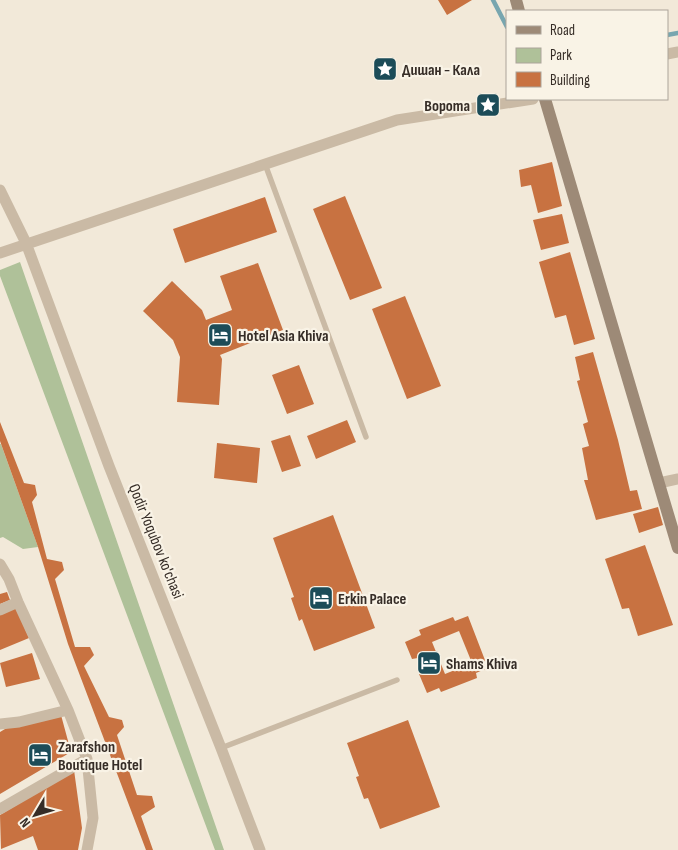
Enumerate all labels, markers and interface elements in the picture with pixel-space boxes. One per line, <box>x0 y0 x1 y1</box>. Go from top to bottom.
legend <box>506 10 668 100</box>
text: Road <box>550 21 575 40</box>
text: Park <box>550 46 572 65</box>
place icon: Дишан - Кала <box>372 56 398 82</box>
place label: Дишан - Кала <box>402 61 480 80</box>
text: Building <box>550 71 590 90</box>
place icon: Ворота <box>475 92 501 118</box>
place label: Ворота <box>424 97 470 116</box>
hotel icon: Hotel Asia Khiva <box>207 322 233 348</box>
place label: Hotel Asia Khiva <box>238 327 329 346</box>
street label: Qodir Yoqubov ko'chasi <box>124 481 187 602</box>
hotel icon: Erkin Palace <box>308 585 334 611</box>
place label: Erkin Palace <box>338 590 407 609</box>
hotel icon: Shams Khiva <box>416 650 442 676</box>
place label: Shams Khiva <box>446 655 517 674</box>
place label: Zarafshon Boutique Hotel <box>58 738 142 775</box>
hotel icon: Zarafshon Boutique Hotel <box>27 742 53 768</box>
north arrow <box>10 790 60 840</box>
text: N <box>16 815 34 831</box>

